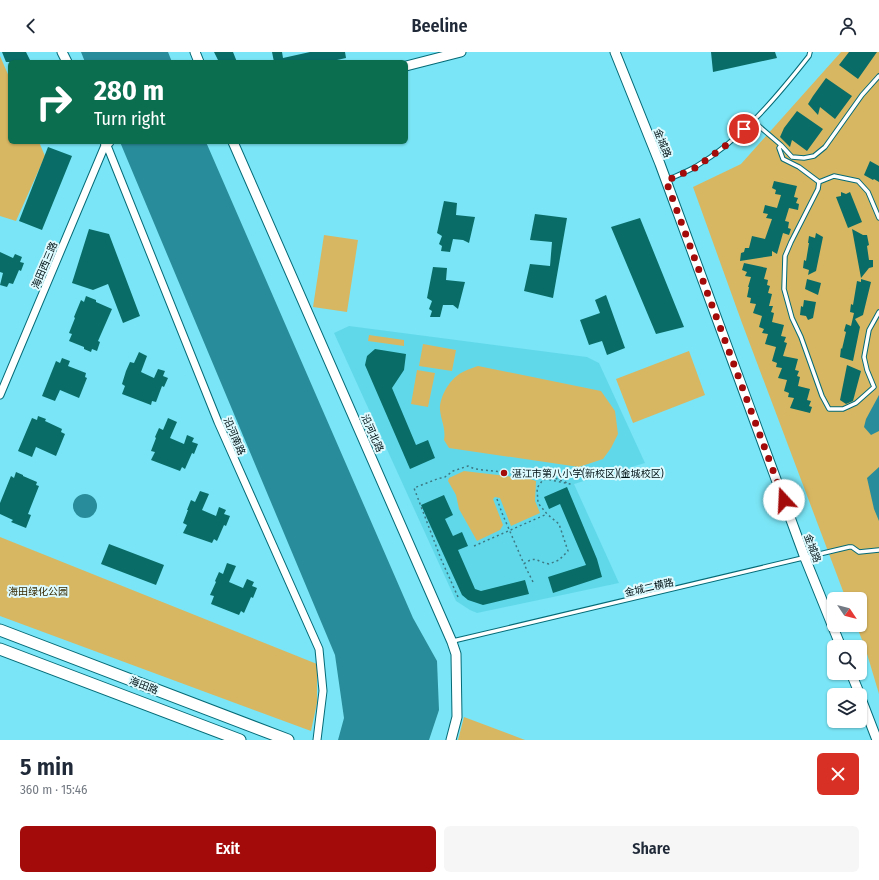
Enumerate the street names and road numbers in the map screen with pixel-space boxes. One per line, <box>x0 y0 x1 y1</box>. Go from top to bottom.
street label: 金城路 <box>651 127 673 160</box>
street label: 海田西三路 <box>30 240 60 291</box>
street label: 沿河北路 <box>358 413 386 454</box>
street label: 沿河南路 <box>221 416 247 457</box>
street label: 金城路 <box>801 532 823 565</box>
street label: 金城二横路 <box>624 577 675 599</box>
street label: 海田路 <box>127 675 160 697</box>

